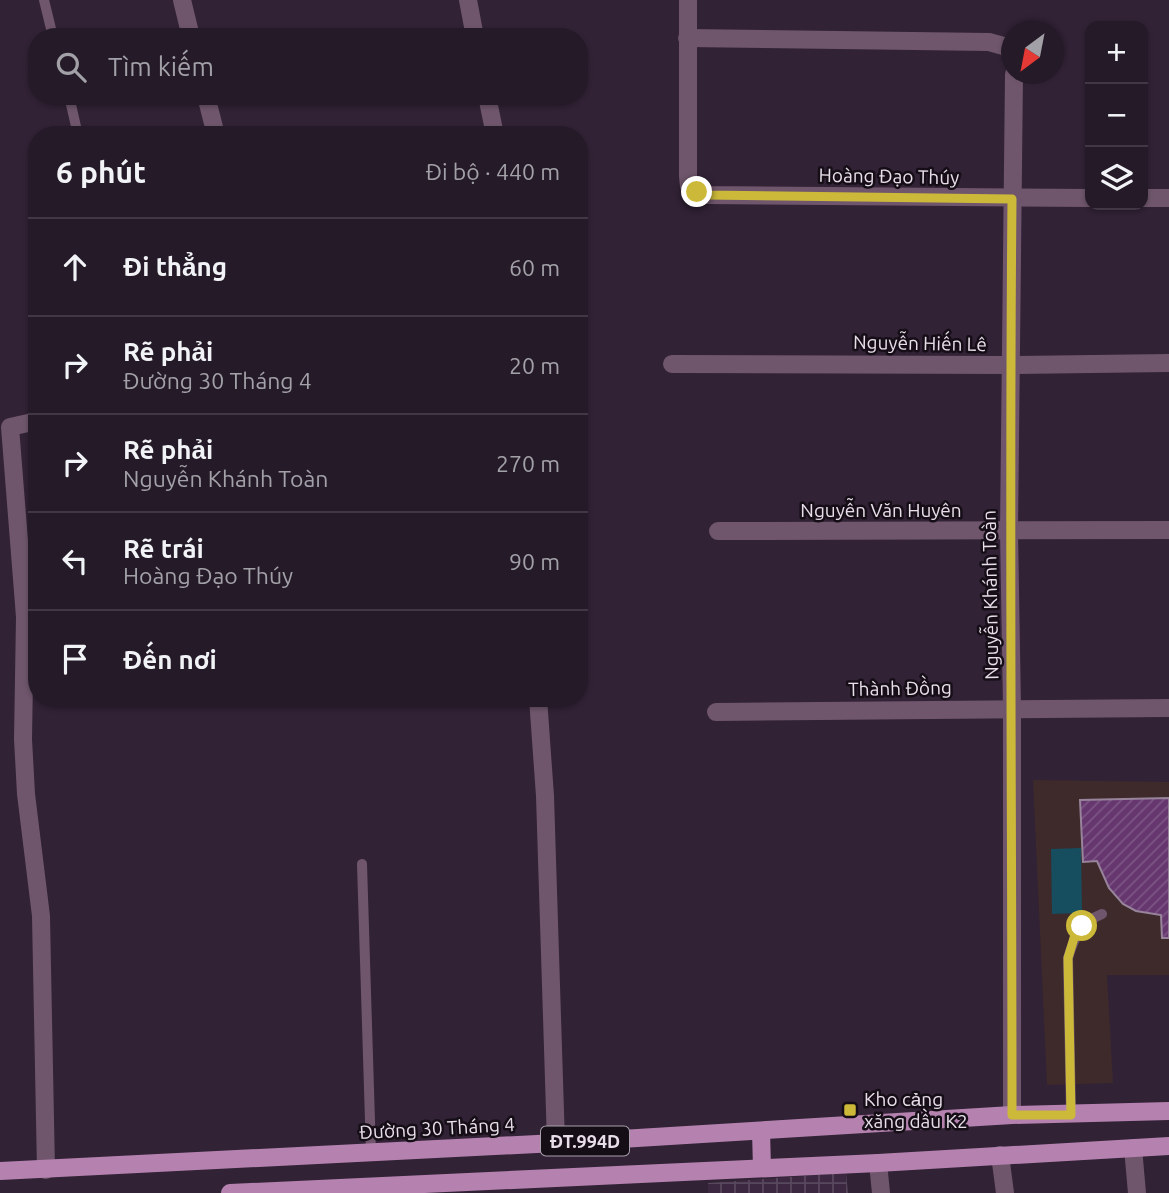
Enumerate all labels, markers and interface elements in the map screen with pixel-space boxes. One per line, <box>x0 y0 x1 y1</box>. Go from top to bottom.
north arrow <box>1001 21 1064 84</box>
map controls <box>1085 21 1148 210</box>
button: + <box>1085 21 1148 84</box>
search box <box>28 28 588 105</box>
icon: search <box>52 48 90 86</box>
text: Tìm kiếm <box>108 52 214 81</box>
button: − <box>1085 84 1148 147</box>
button: layers <box>1085 147 1148 210</box>
text: 6 phút <box>56 155 146 189</box>
text: Đi bộ · 440 m <box>425 159 560 184</box>
street label: Hoàng Đạo Thúy <box>819 164 959 188</box>
route end <box>681 176 712 207</box>
icon: ahead <box>56 248 94 286</box>
text: Đi thẳng <box>123 252 227 281</box>
text: 60 m <box>509 255 560 280</box>
street label: Nguyễn Hiến Lê <box>853 329 987 355</box>
text: Rẽ phải <box>123 337 213 366</box>
icon: right <box>56 346 94 384</box>
text: 20 m <box>509 353 560 378</box>
text: Đường 30 Tháng 4 <box>123 368 312 393</box>
text: Rẽ phải <box>123 435 213 464</box>
icon: right <box>56 444 94 482</box>
text: 270 m <box>496 451 560 476</box>
text: Nguyễn Khánh Toàn <box>123 466 328 491</box>
street label: Nguyễn Văn Huyên <box>800 497 962 521</box>
street label: Nguyễn Khánh Toàn <box>976 510 1002 680</box>
text: Rẽ trái <box>123 534 204 563</box>
icon: left <box>56 542 94 580</box>
text: 90 m <box>509 549 560 574</box>
text: Hoàng Đạo Thúy <box>123 563 293 588</box>
icon: arrive <box>56 640 94 678</box>
text: Đến nơi <box>123 645 217 674</box>
street label: Thành Đồng <box>848 674 952 700</box>
route start <box>1066 910 1097 941</box>
place label: Kho cảng xăng dầu K2 <box>864 1088 968 1132</box>
marker: Kho cảng xăng dầu K2 <box>842 1102 858 1118</box>
street label: Đường 30 Tháng 4 <box>359 1113 515 1143</box>
road number: ĐT.994D <box>541 1126 629 1156</box>

